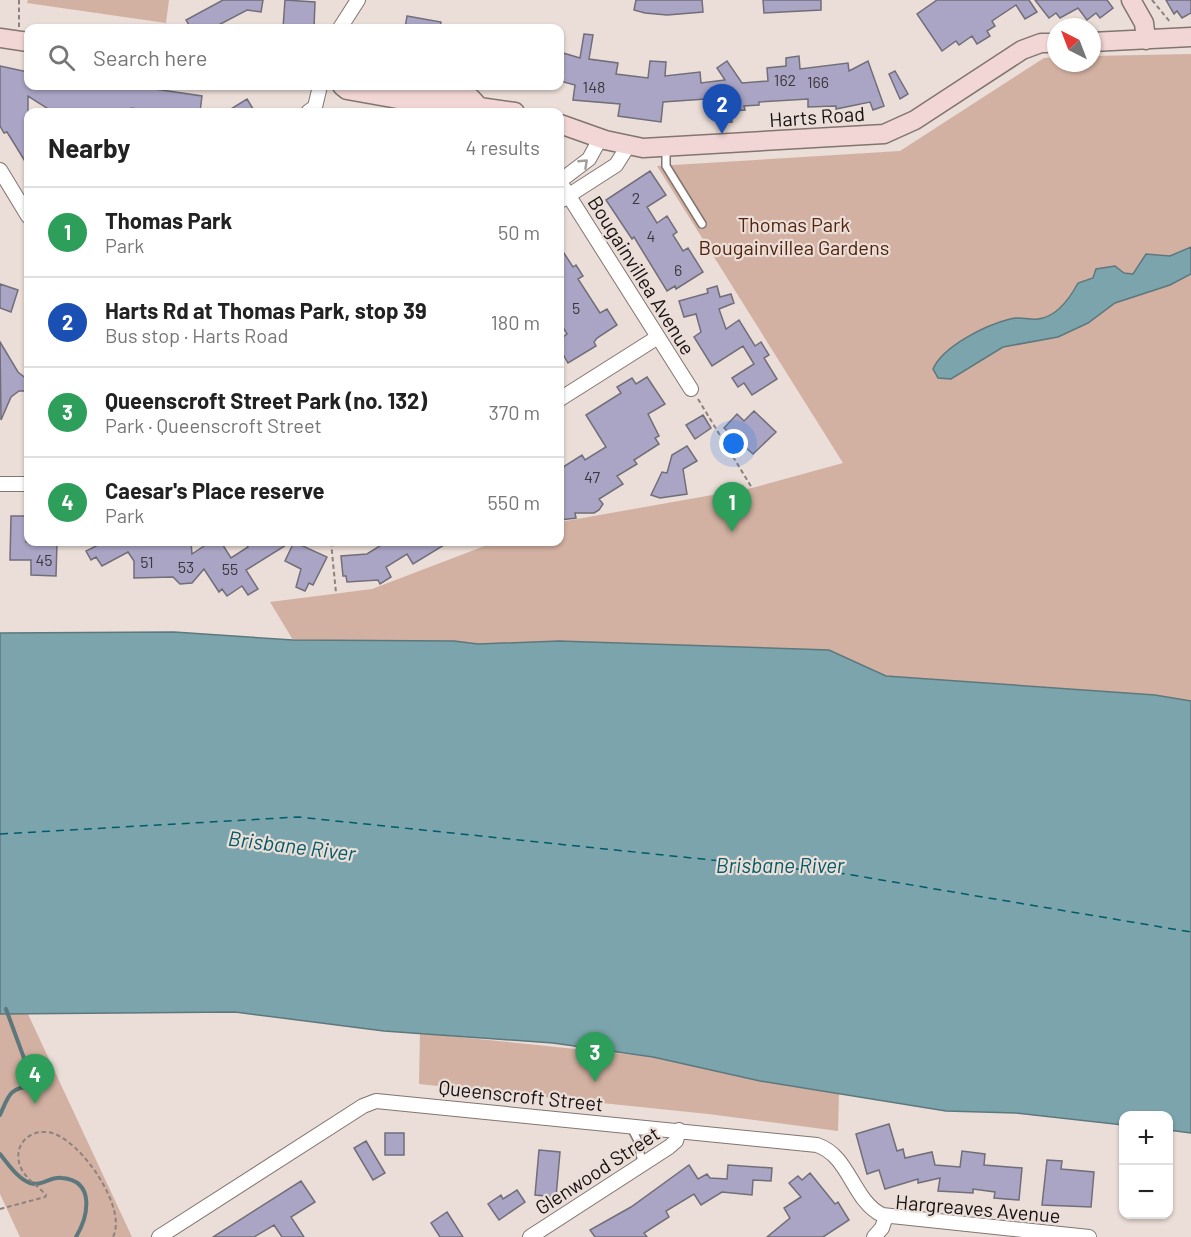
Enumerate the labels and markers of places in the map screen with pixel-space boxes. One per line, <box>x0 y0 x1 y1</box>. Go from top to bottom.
pin: 2 <box>702 84 742 134</box>
pin: 1 <box>712 482 752 532</box>
pin: 3 <box>576 1032 614 1082</box>
pin: 4 <box>15 1054 54 1104</box>

